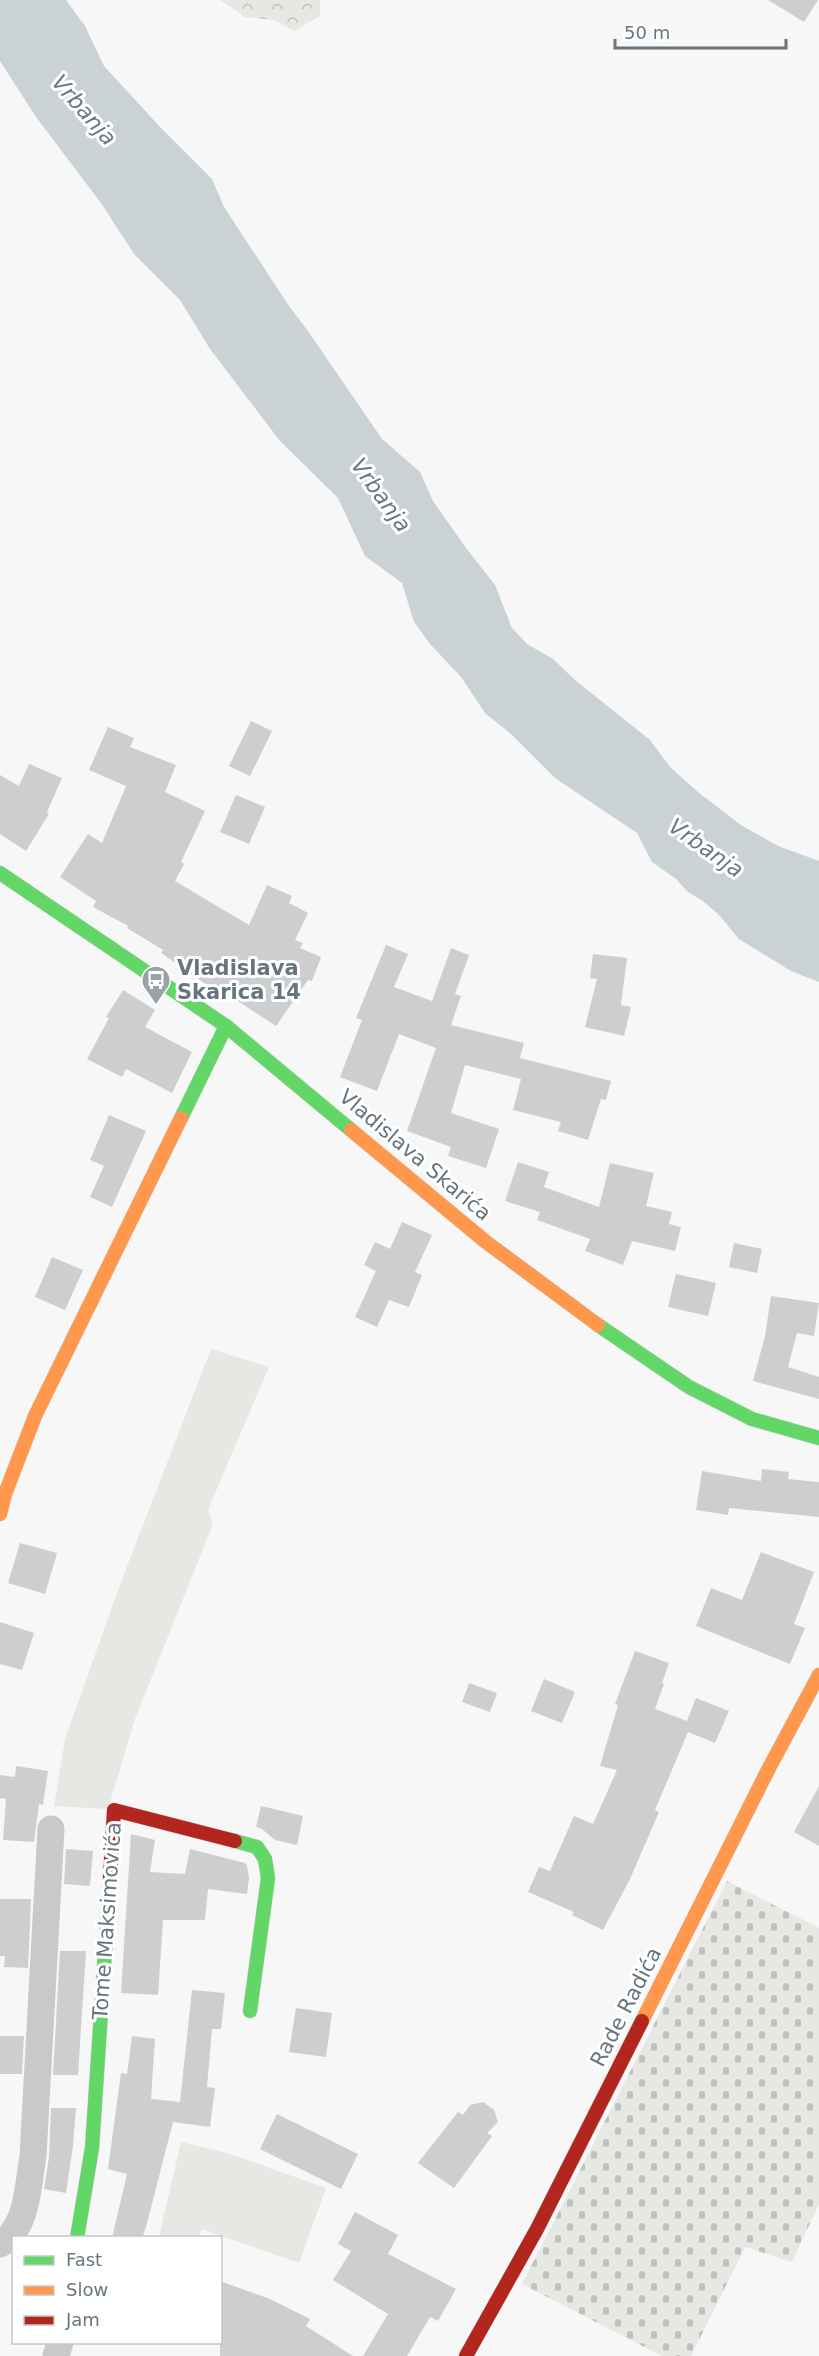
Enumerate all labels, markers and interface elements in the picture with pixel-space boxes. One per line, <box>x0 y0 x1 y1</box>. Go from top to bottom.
scale bar <box>615 12 786 50</box>
text: 50 m <box>624 22 670 43</box>
water label: Vrbanja <box>47 70 121 150</box>
water label: Vrbanja <box>346 453 416 537</box>
water label: Vrbanja <box>664 813 748 883</box>
place label: Vladislava Skarica 14 <box>177 956 301 1004</box>
bus stop icon: Vladislava Skarica 14 <box>140 964 172 1006</box>
street label: Vladislava Skarića <box>334 1085 496 1225</box>
street label: Tome Maksimovića <box>88 1821 126 2022</box>
street label: Rade Radića <box>586 1943 666 2071</box>
legend <box>12 2236 222 2344</box>
text: Fast <box>66 2249 102 2270</box>
text: Slow <box>66 2279 108 2300</box>
text: Jam <box>65 2309 100 2330</box>

